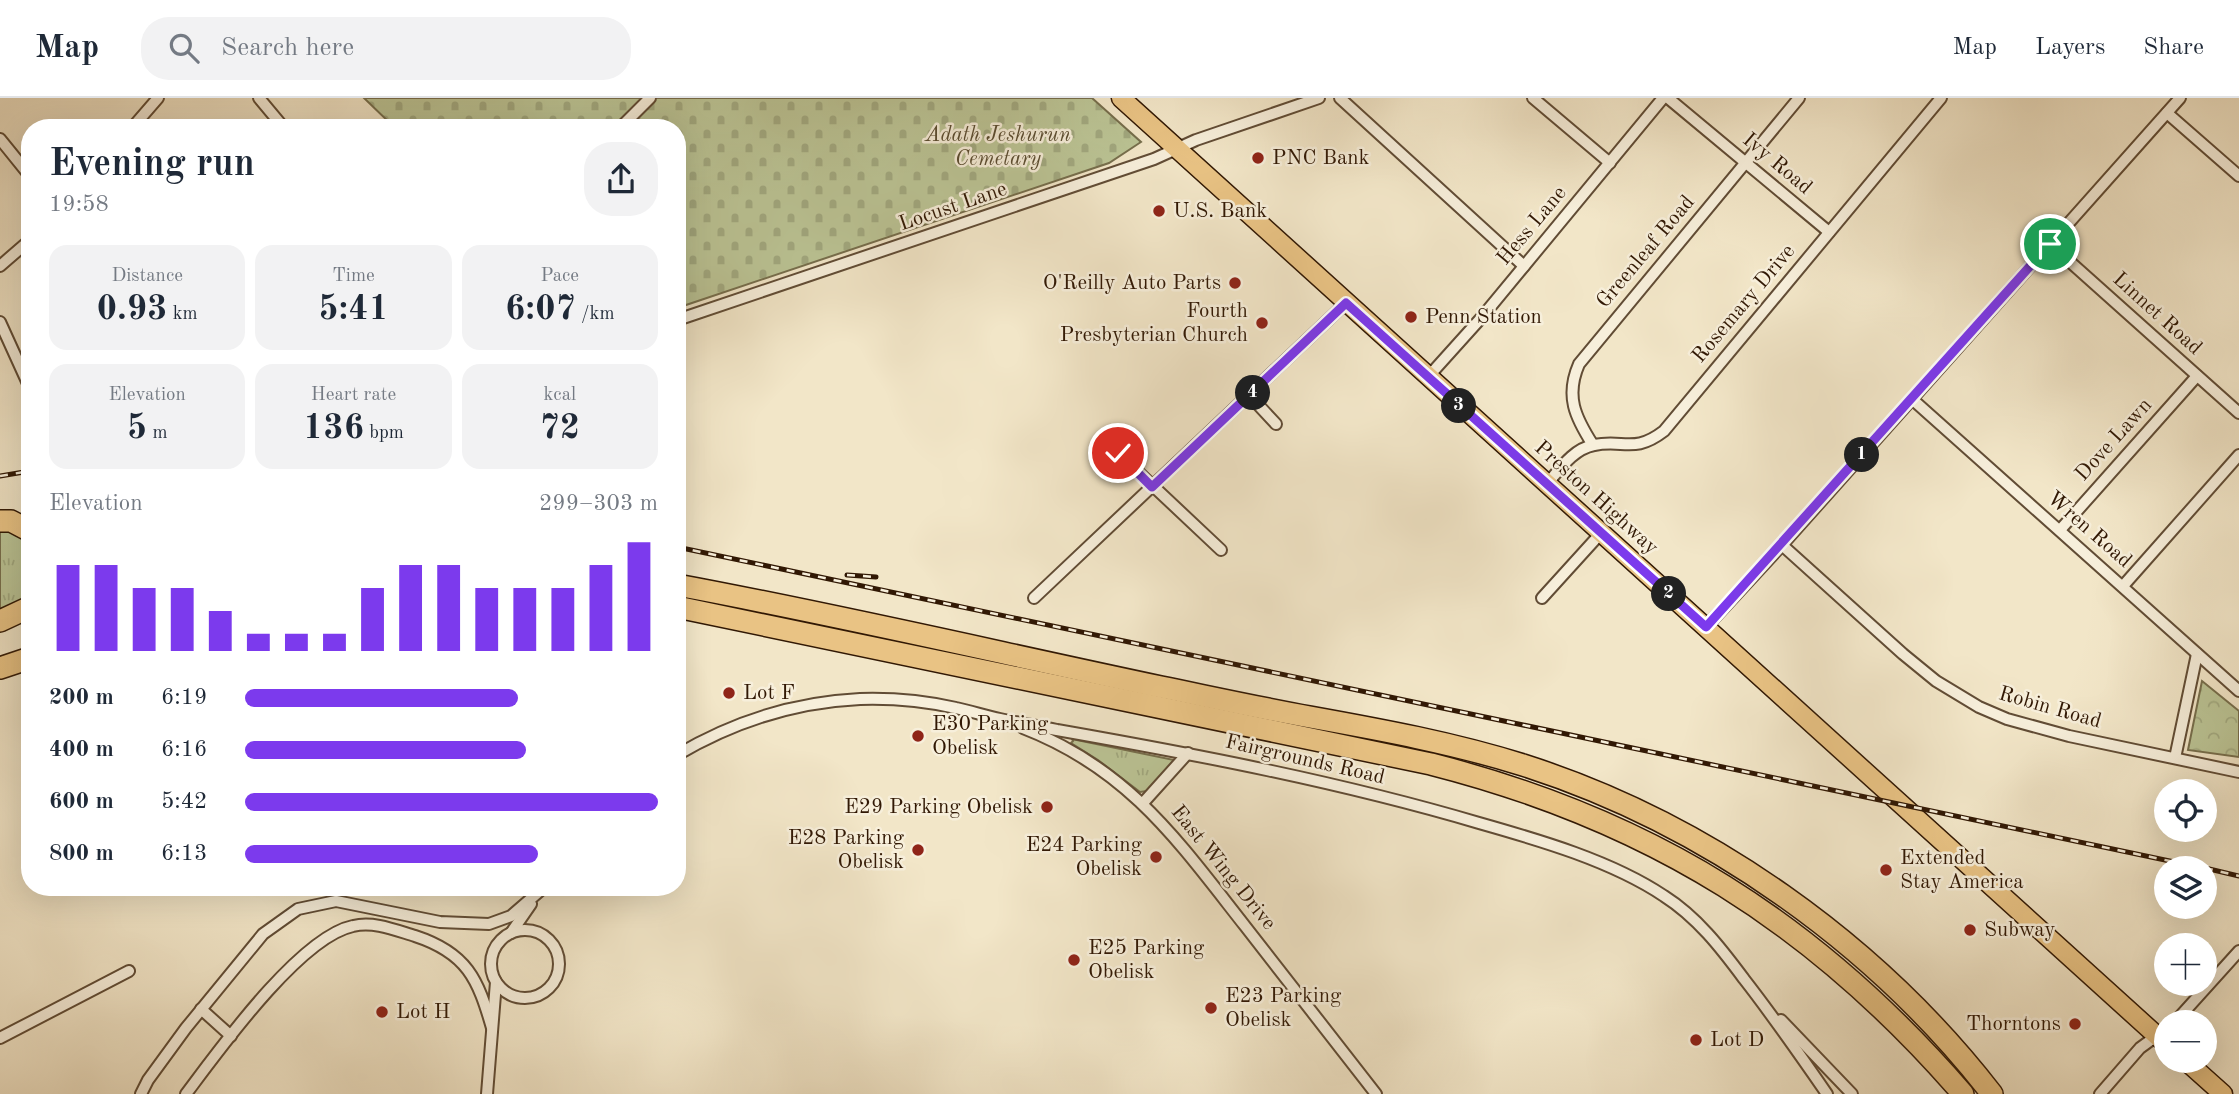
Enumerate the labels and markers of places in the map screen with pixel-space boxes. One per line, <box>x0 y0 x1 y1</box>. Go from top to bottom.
place label: PNC Bank <box>1272 148 1370 169</box>
marker: PNC Bank <box>1250 150 1266 166</box>
place label: U.S. Bank <box>1173 201 1267 222</box>
marker: U.S. Bank <box>1151 203 1167 219</box>
pin <box>2020 214 2080 274</box>
place label: O'Reilly Auto Parts <box>1043 273 1221 294</box>
marker: O'Reilly Auto Parts <box>1227 275 1243 291</box>
place label: Fourth Presbyterian Church <box>1060 301 1248 346</box>
place label: Penn Station <box>1425 307 1542 328</box>
marker: Penn Station <box>1403 309 1419 325</box>
marker: Fourth Presbyterian Church <box>1254 315 1270 331</box>
pin: 4 <box>1236 376 1270 410</box>
pin: 3 <box>1442 388 1476 424</box>
pin <box>1088 423 1148 483</box>
pin: 1 <box>1844 438 1880 472</box>
pin: 2 <box>1652 576 1686 612</box>
place label: Lot F <box>743 683 795 704</box>
marker: Lot F <box>721 685 737 701</box>
place label: E30 Parking Obelisk <box>932 714 1049 759</box>
marker: E30 Parking Obelisk <box>910 728 926 744</box>
place label: E29 Parking Obelisk <box>844 797 1033 818</box>
marker: E29 Parking Obelisk <box>1039 799 1055 815</box>
place label: E28 Parking Obelisk <box>788 828 905 873</box>
place label: E24 Parking Obelisk <box>1026 835 1143 880</box>
marker: E28 Parking Obelisk <box>910 842 926 858</box>
place label: Extended Stay America <box>1900 848 2024 893</box>
marker: E24 Parking Obelisk <box>1148 849 1164 865</box>
marker: Extended Stay America <box>1878 862 1894 878</box>
place label: Subway <box>1984 920 2055 941</box>
marker: Subway <box>1962 922 1978 938</box>
place label: E25 Parking Obelisk <box>1088 938 1205 983</box>
marker: E25 Parking Obelisk <box>1066 952 1082 968</box>
place label: E23 Parking Obelisk <box>1225 986 1342 1031</box>
marker: E23 Parking Obelisk <box>1203 1000 1219 1016</box>
place label: Lot H <box>396 1002 450 1023</box>
marker: Lot H <box>374 1004 390 1020</box>
place label: Thorntons <box>1966 1014 2061 1035</box>
marker: Thorntons <box>2067 1016 2083 1032</box>
place label: Lot D <box>1710 1030 1764 1051</box>
marker: Lot D <box>1688 1032 1704 1048</box>

